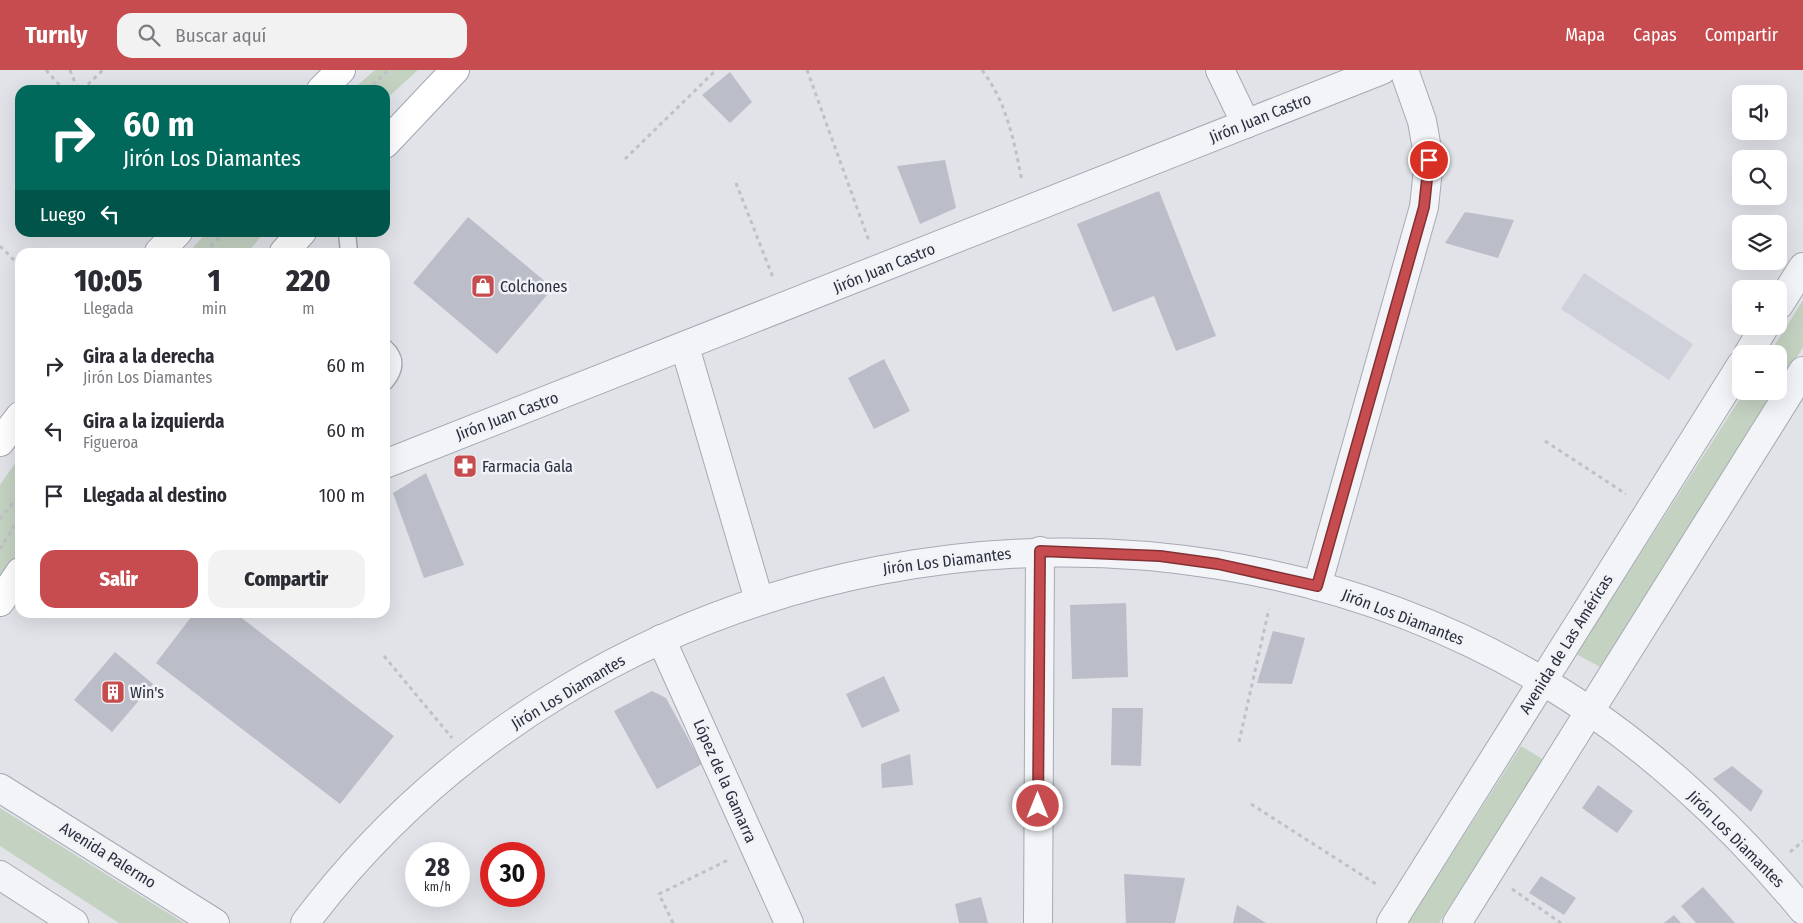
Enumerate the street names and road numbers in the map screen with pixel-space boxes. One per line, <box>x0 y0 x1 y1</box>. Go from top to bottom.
street label: Jirón Juan Castro <box>1206 89 1314 147</box>
street label: Jirón Juan Castro <box>830 239 938 297</box>
street label: Jirón Juan Castro <box>453 388 561 444</box>
street label: Jirón Los Diamantes <box>882 544 1013 578</box>
street label: Avenida de Las Américas <box>1515 571 1617 717</box>
street label: Jirón Los Diamantes <box>1339 585 1467 649</box>
street label: Jirón Los Diamantes <box>508 650 628 733</box>
street label: López de la Gamarra <box>689 716 761 846</box>
street label: Jirón Los Diamantes <box>1684 787 1789 892</box>
street label: Avenida Palermo <box>56 818 160 892</box>

